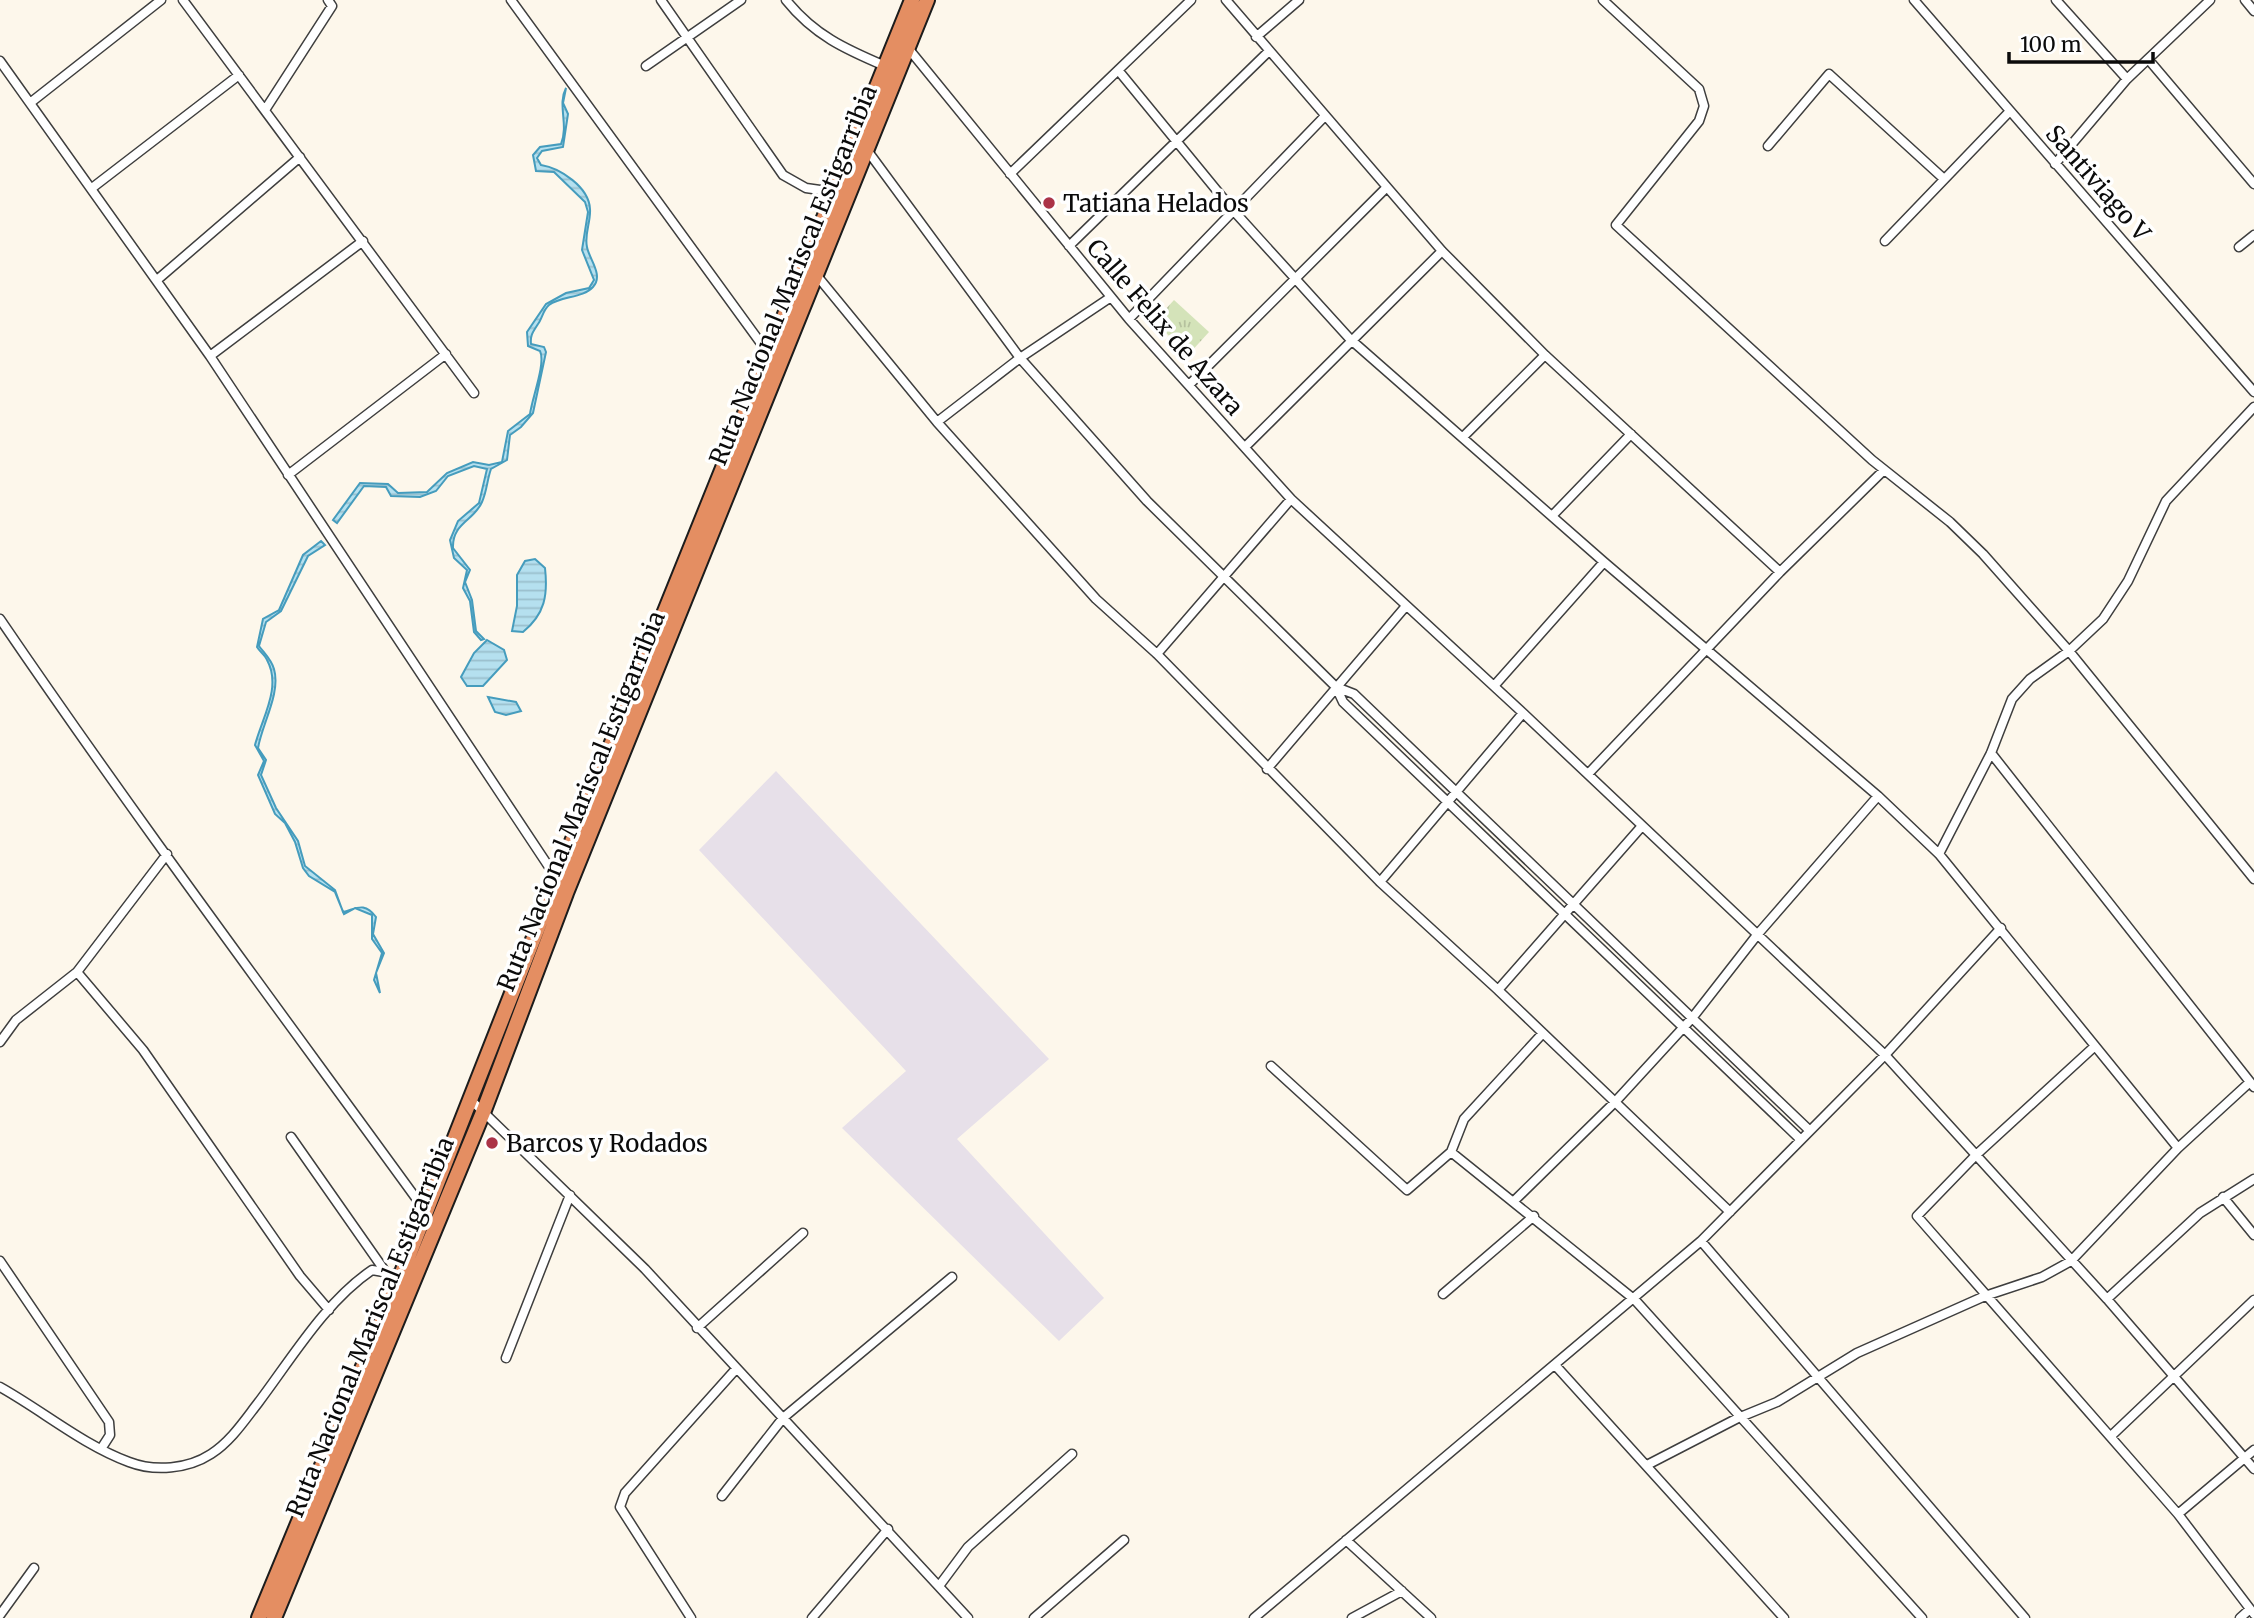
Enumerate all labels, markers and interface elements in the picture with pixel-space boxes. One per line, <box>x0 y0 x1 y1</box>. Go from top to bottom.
scale bar <box>2009 21 2152 65</box>
text: 100 m <box>2020 31 2082 58</box>
street label: Ruta Nacional Mariscal Estigarribia <box>702 80 884 470</box>
street label: Santiviago V <box>2039 118 2158 248</box>
place label: Tatiana Helados <box>1063 188 1249 219</box>
marker: Tatiana Helados <box>1041 195 1057 211</box>
street label: Calle Felix de Azara <box>1080 233 1250 422</box>
street label: Ruta Nacional Mariscal Estigarribia <box>490 606 672 996</box>
place label: Barcos y Rodados <box>506 1128 708 1159</box>
street label: Ruta Nacional Mariscal Estigarribia <box>279 1132 461 1522</box>
marker: Barcos y Rodados <box>484 1135 500 1151</box>

